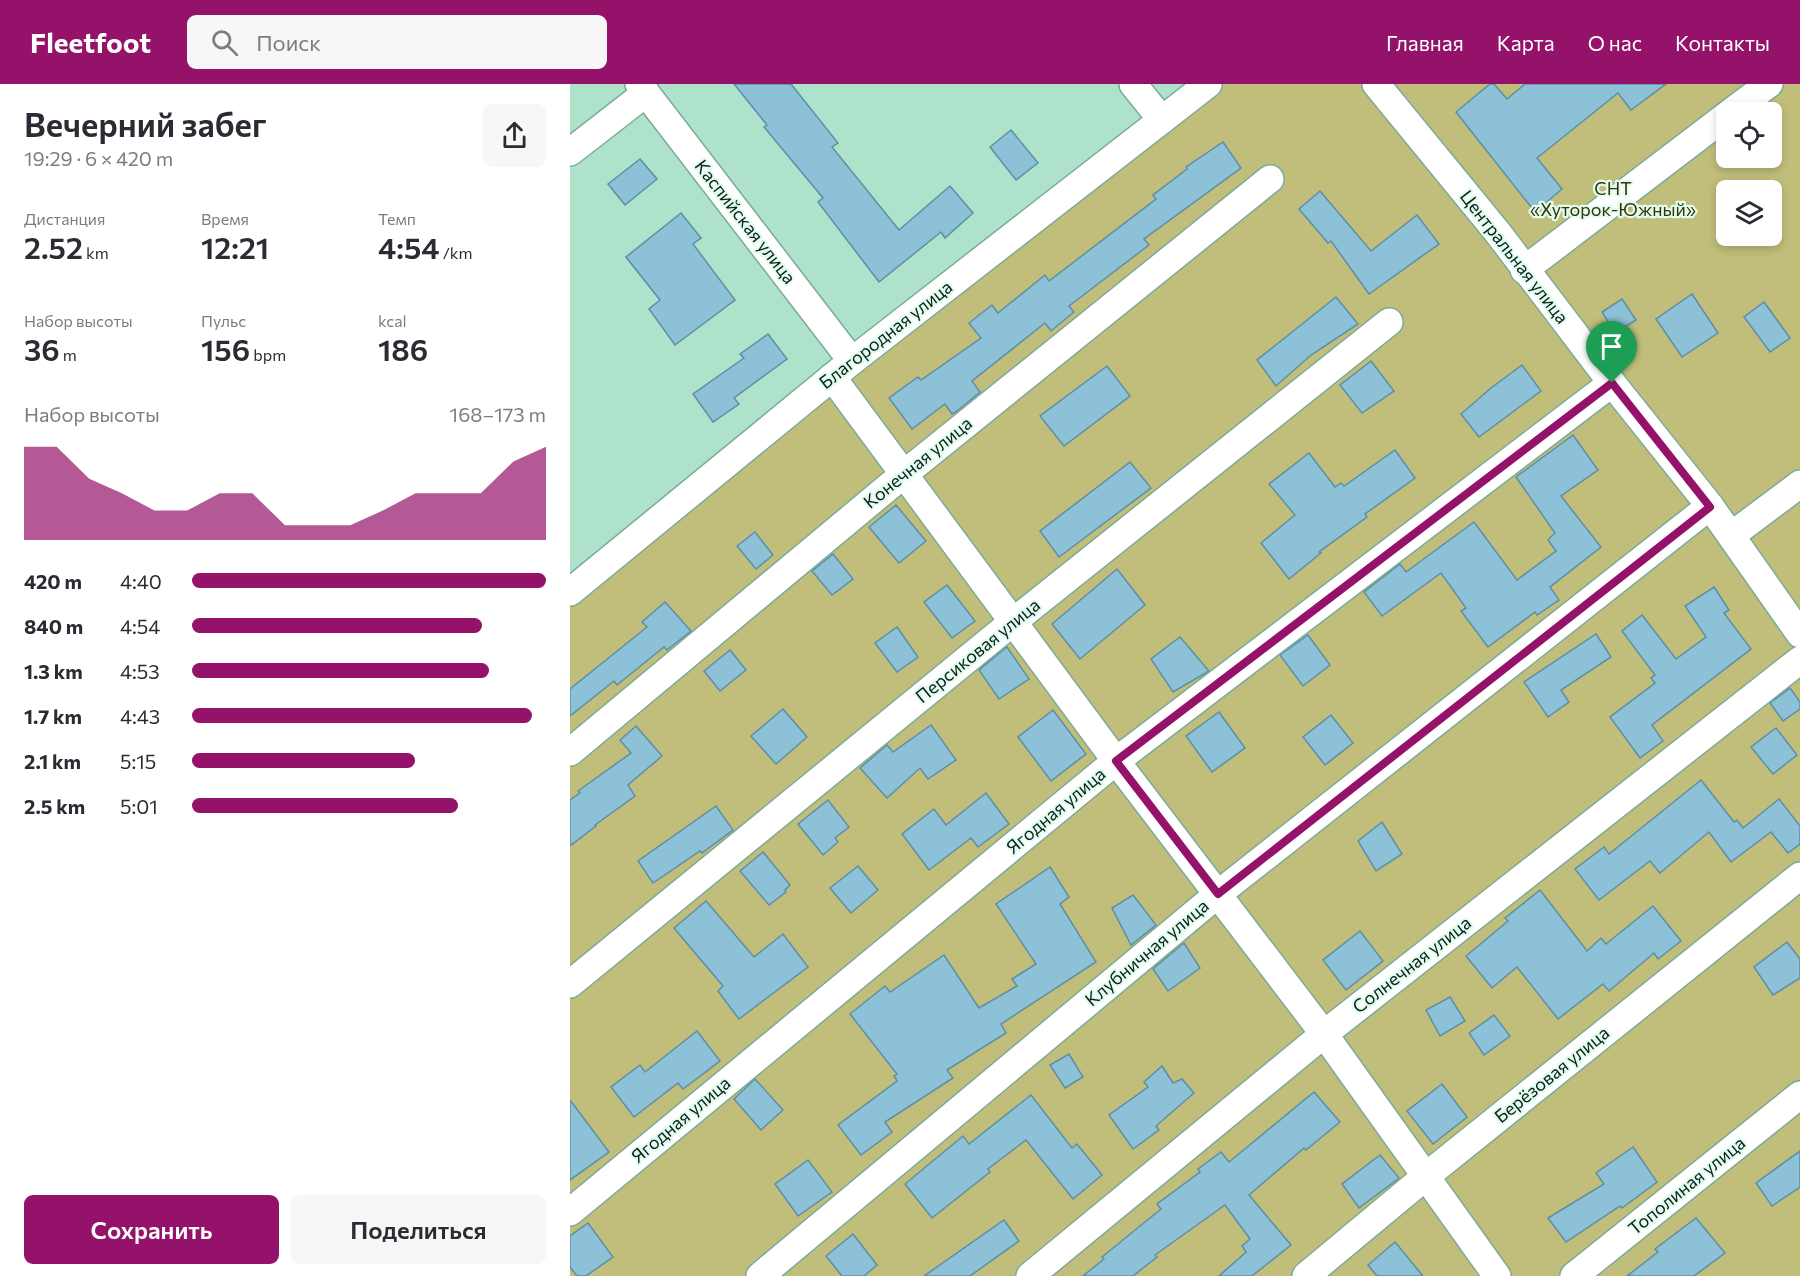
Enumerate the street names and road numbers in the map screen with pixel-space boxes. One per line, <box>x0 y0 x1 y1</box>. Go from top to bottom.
street label: Каспийская улица <box>691 155 801 288</box>
street label: Центральная улица <box>1456 185 1574 327</box>
street label: Благородная улица <box>814 275 956 393</box>
street label: Конечная улица <box>859 412 976 513</box>
street label: Персиковая улица <box>911 593 1044 707</box>
street label: Ягодная улица <box>1001 762 1109 858</box>
street label: Клубничная улица <box>1080 894 1213 1010</box>
street label: Солнечная улица <box>1348 911 1475 1017</box>
street label: Берёзовая улица <box>1490 1021 1613 1127</box>
street label: Ягодная улица <box>626 1071 734 1167</box>
street label: Тополиная улица <box>1623 1131 1749 1239</box>

